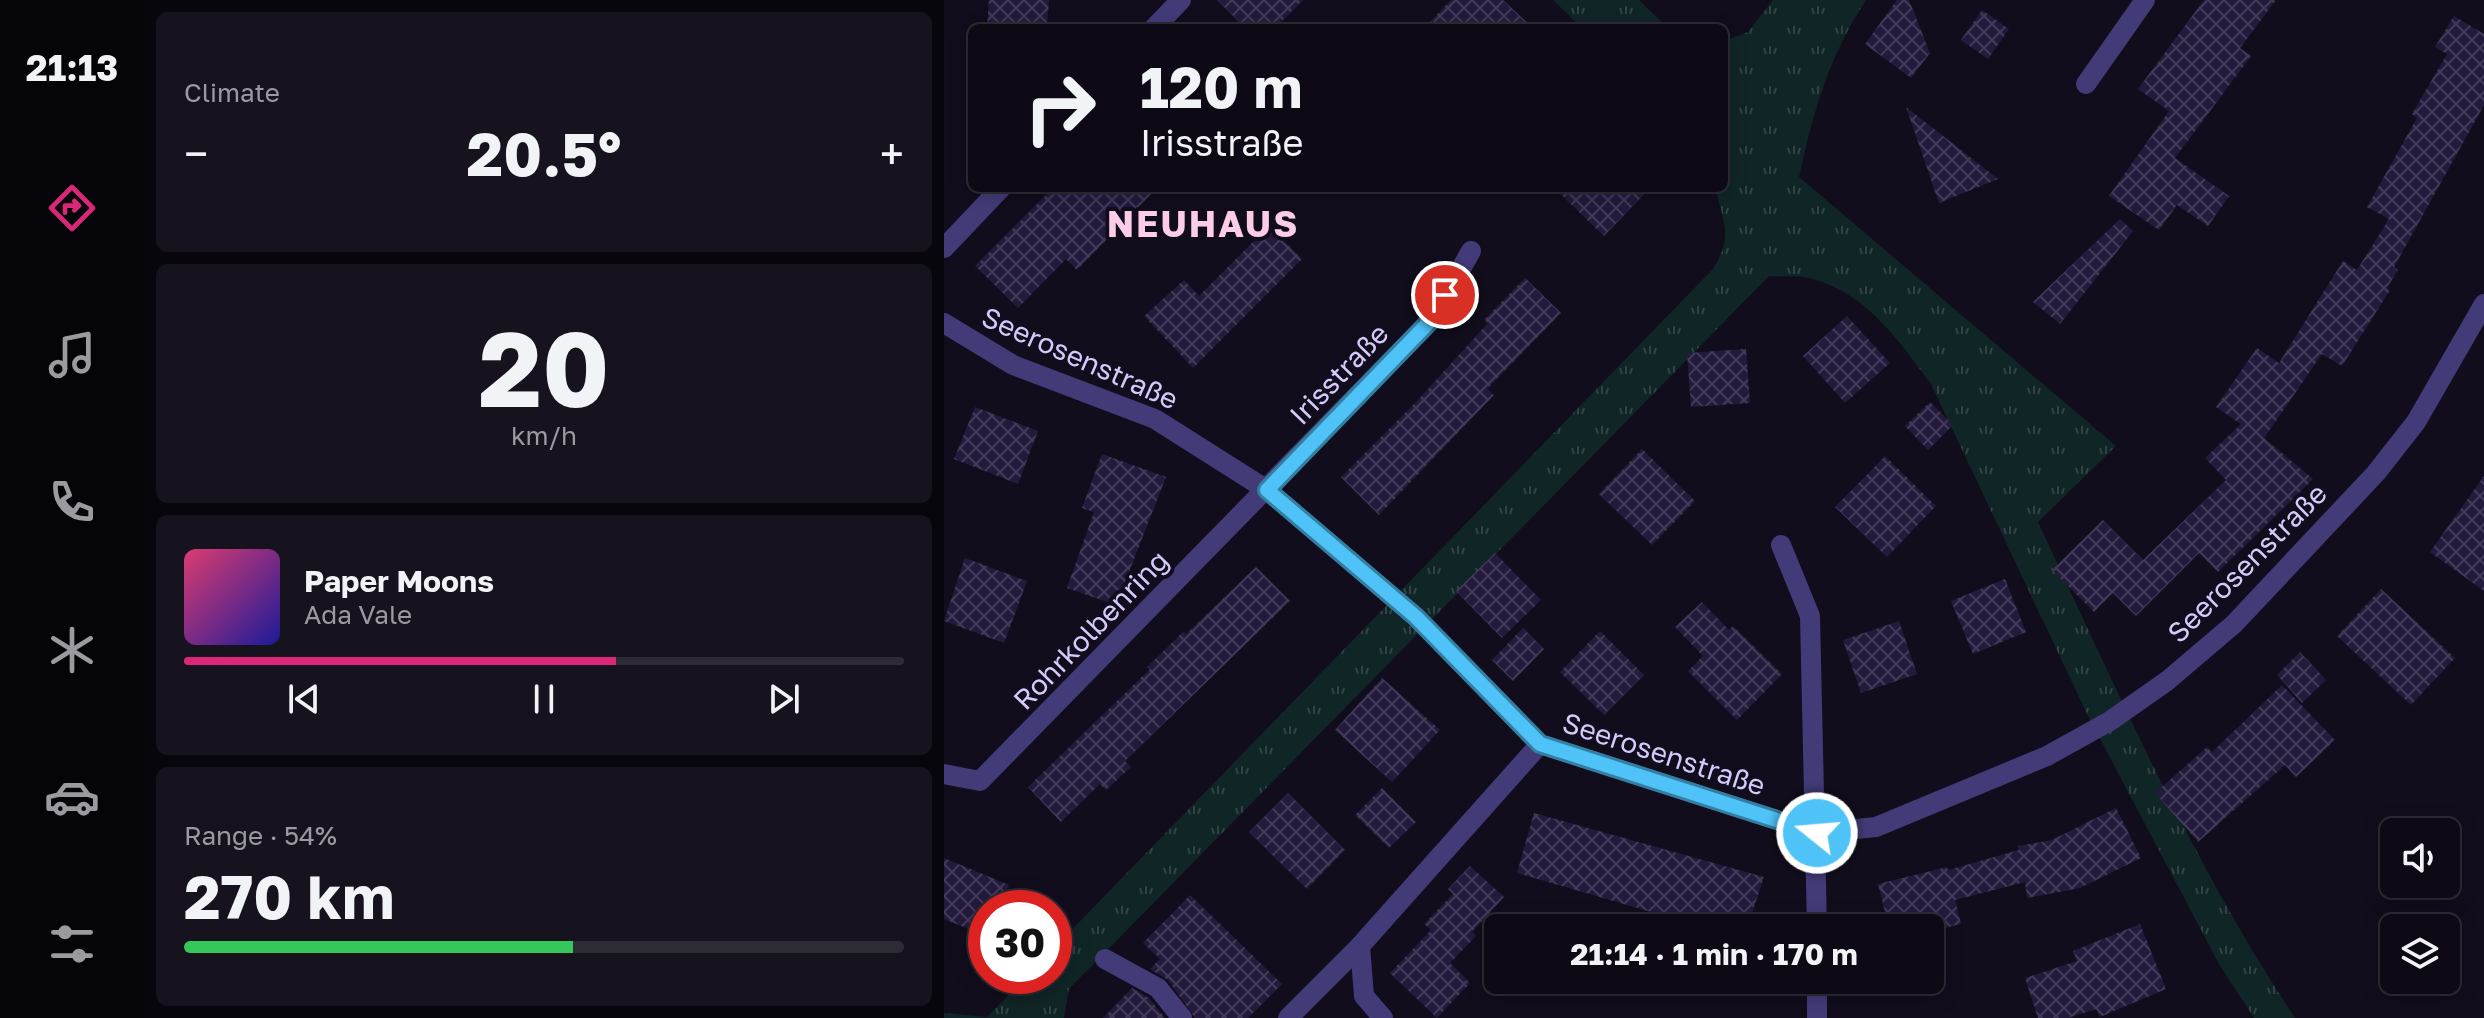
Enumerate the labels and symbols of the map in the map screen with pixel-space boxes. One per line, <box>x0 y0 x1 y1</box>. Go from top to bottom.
district label: NEUHAUS <box>1107 202 1299 245</box>
pin <box>1411 261 1479 329</box>
street label: Seerosenstraße <box>977 300 1183 416</box>
street label: Irisstraße <box>1283 316 1395 431</box>
street label: Seerosenstraße <box>2160 476 2333 649</box>
street label: Rohrkolbenring <box>1006 543 1175 716</box>
street label: Seerosenstraße <box>1559 705 1770 802</box>
position arrow <box>1775 791 1859 875</box>
speed limit sign: 30 <box>968 890 1072 994</box>

